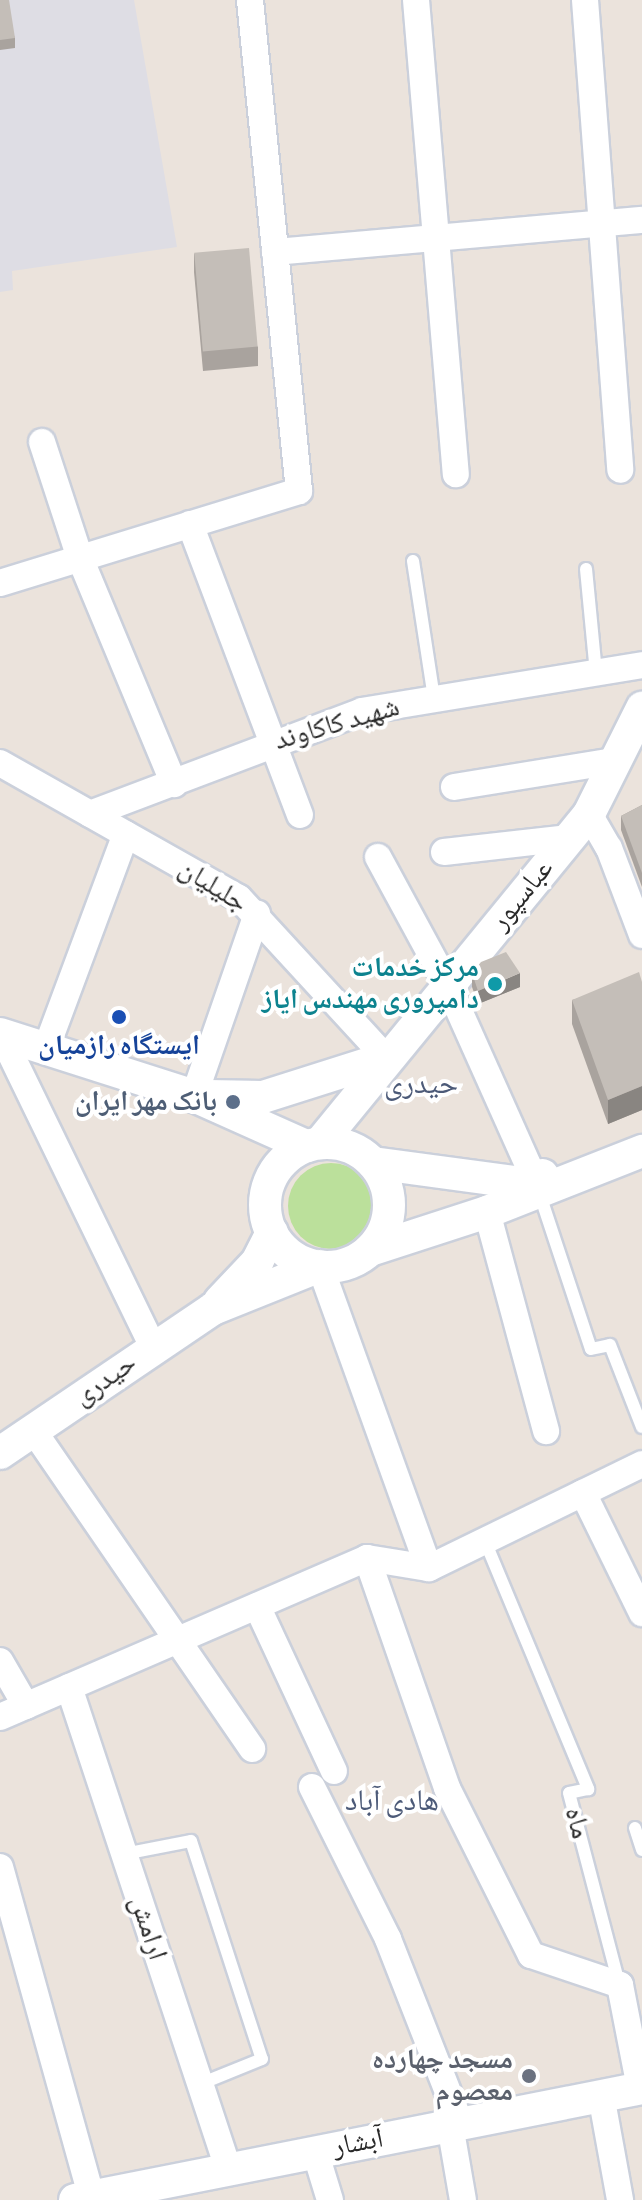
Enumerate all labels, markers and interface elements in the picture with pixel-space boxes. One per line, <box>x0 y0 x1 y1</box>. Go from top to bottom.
street label: شهید کاکاوند <box>271 690 403 758</box>
street label: جلیلیان <box>172 852 254 920</box>
street label: عباسپور <box>483 853 561 937</box>
place label: مرکز خدمات دامپروری مهندس ایاز <box>262 951 479 1017</box>
marker: مرکز خدمات دامپروری مهندس ایاز <box>486 975 504 993</box>
marker: ایستگاه رازمیان <box>110 1008 128 1026</box>
place label: ایستگاه رازمیان <box>38 1029 200 1063</box>
district label: حیدری <box>384 1066 458 1102</box>
place label: بانک مهر ایران <box>75 1085 217 1119</box>
marker: بانک مهر ایران <box>224 1093 242 1111</box>
street label: حیدری <box>67 1346 143 1414</box>
district label: هادی آباد <box>345 1783 439 1819</box>
street label: ماه <box>557 1804 597 1842</box>
street label: ارامش <box>122 1892 174 1964</box>
place label: مسجد چهارده معصوم <box>372 2043 513 2109</box>
marker: مسجد چهارده معصوم <box>520 2067 538 2085</box>
street label: آبشار <box>330 2122 386 2164</box>

